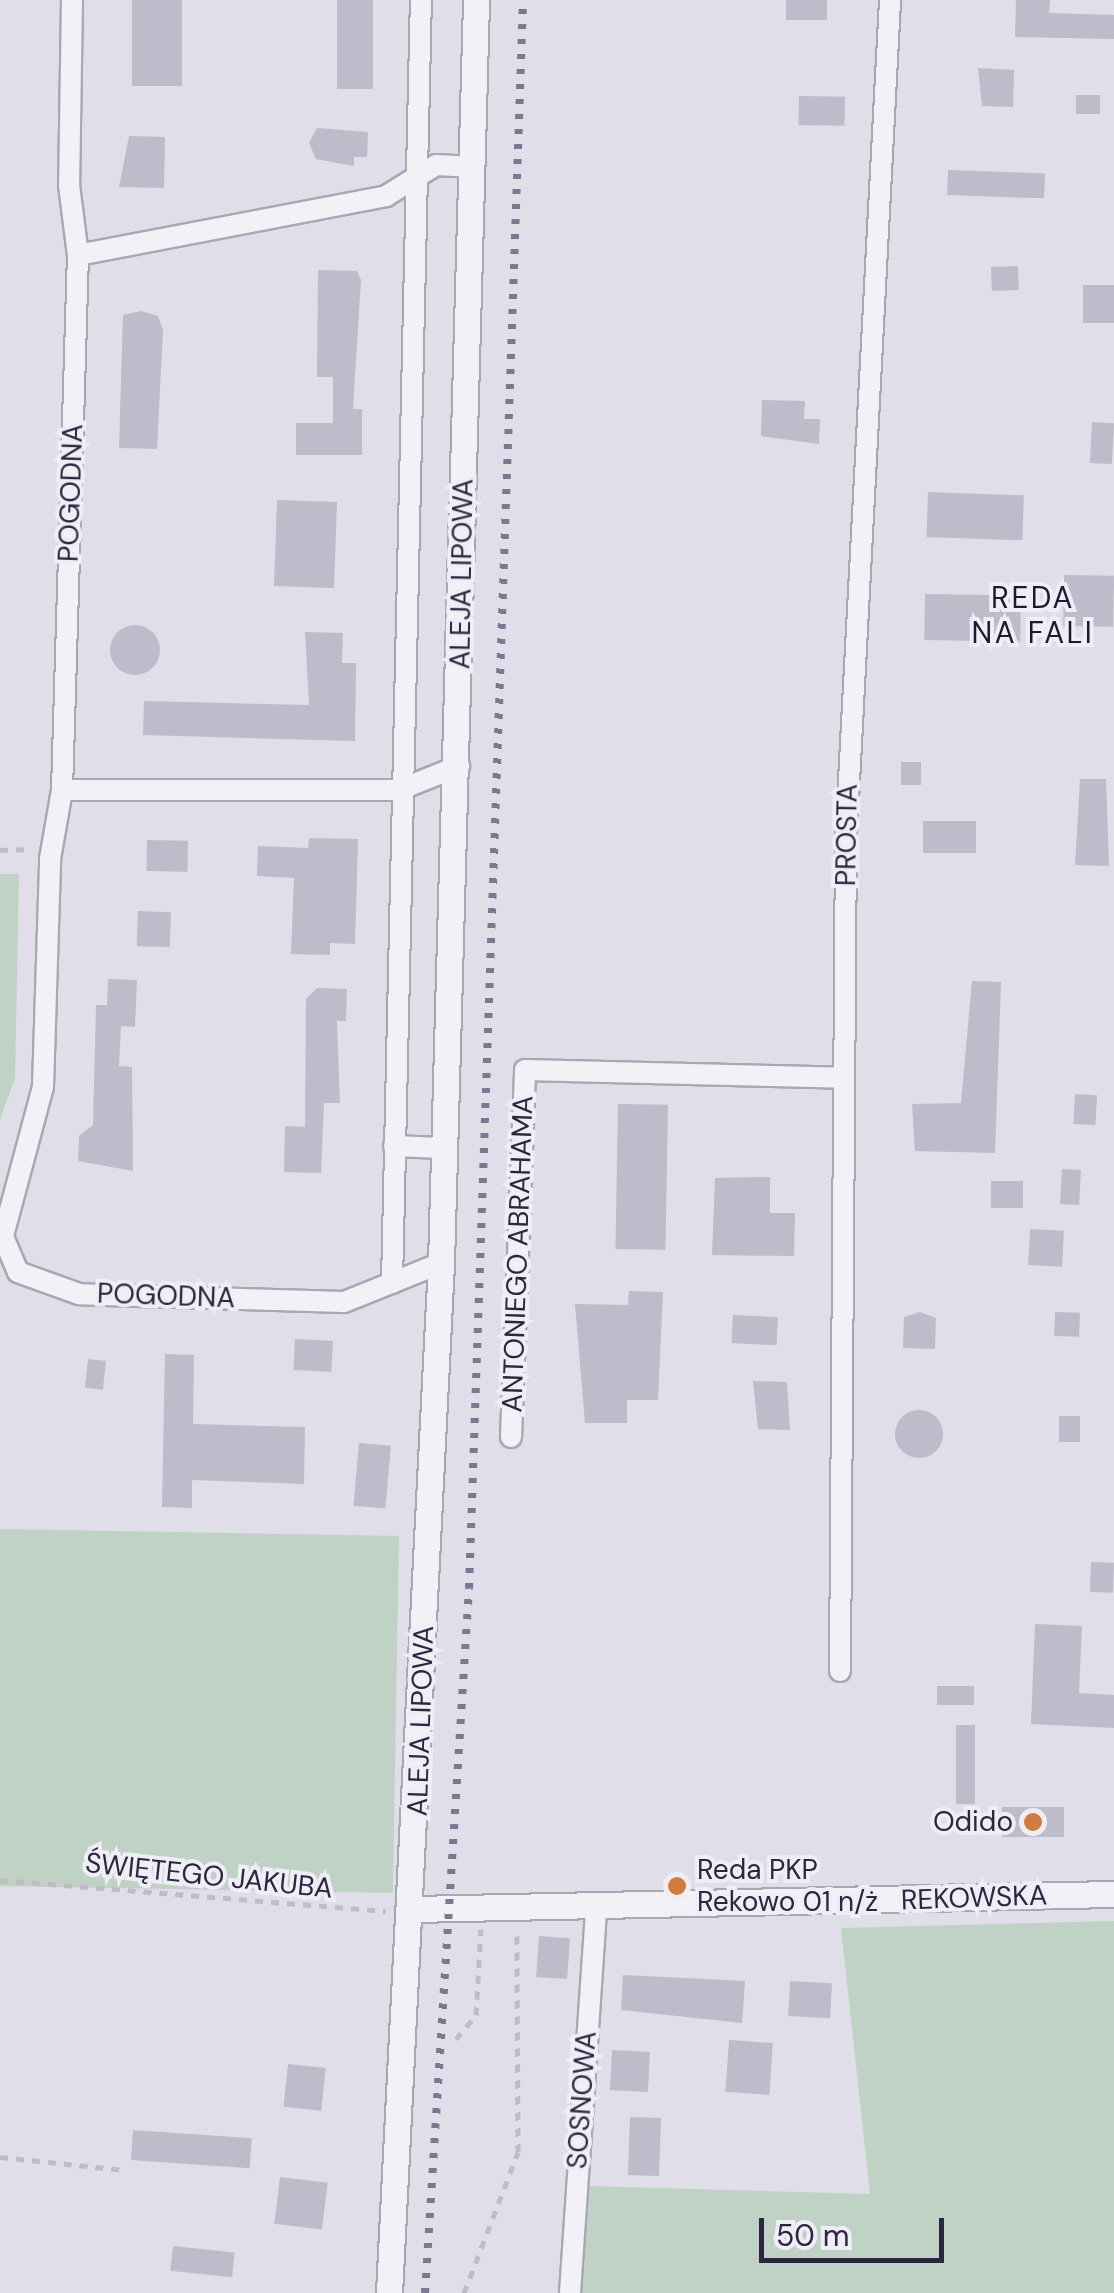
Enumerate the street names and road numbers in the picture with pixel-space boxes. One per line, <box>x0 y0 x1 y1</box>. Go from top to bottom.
street label: POGODNA <box>52 423 90 563</box>
street label: ALEJA LIPOWA <box>444 478 480 670</box>
street label: PROSTA <box>829 784 865 886</box>
street label: ANTONIEGO ABRAHAMA <box>496 1095 540 1413</box>
street label: POGODNA <box>96 1277 236 1315</box>
street label: ALEJA LIPOWA <box>401 1625 441 1817</box>
street label: ŚWIĘTEGO JAKUBA <box>84 1846 334 1906</box>
street label: REKOWSKA <box>900 1879 1048 1917</box>
street label: SOSNOWA <box>560 2030 604 2170</box>

